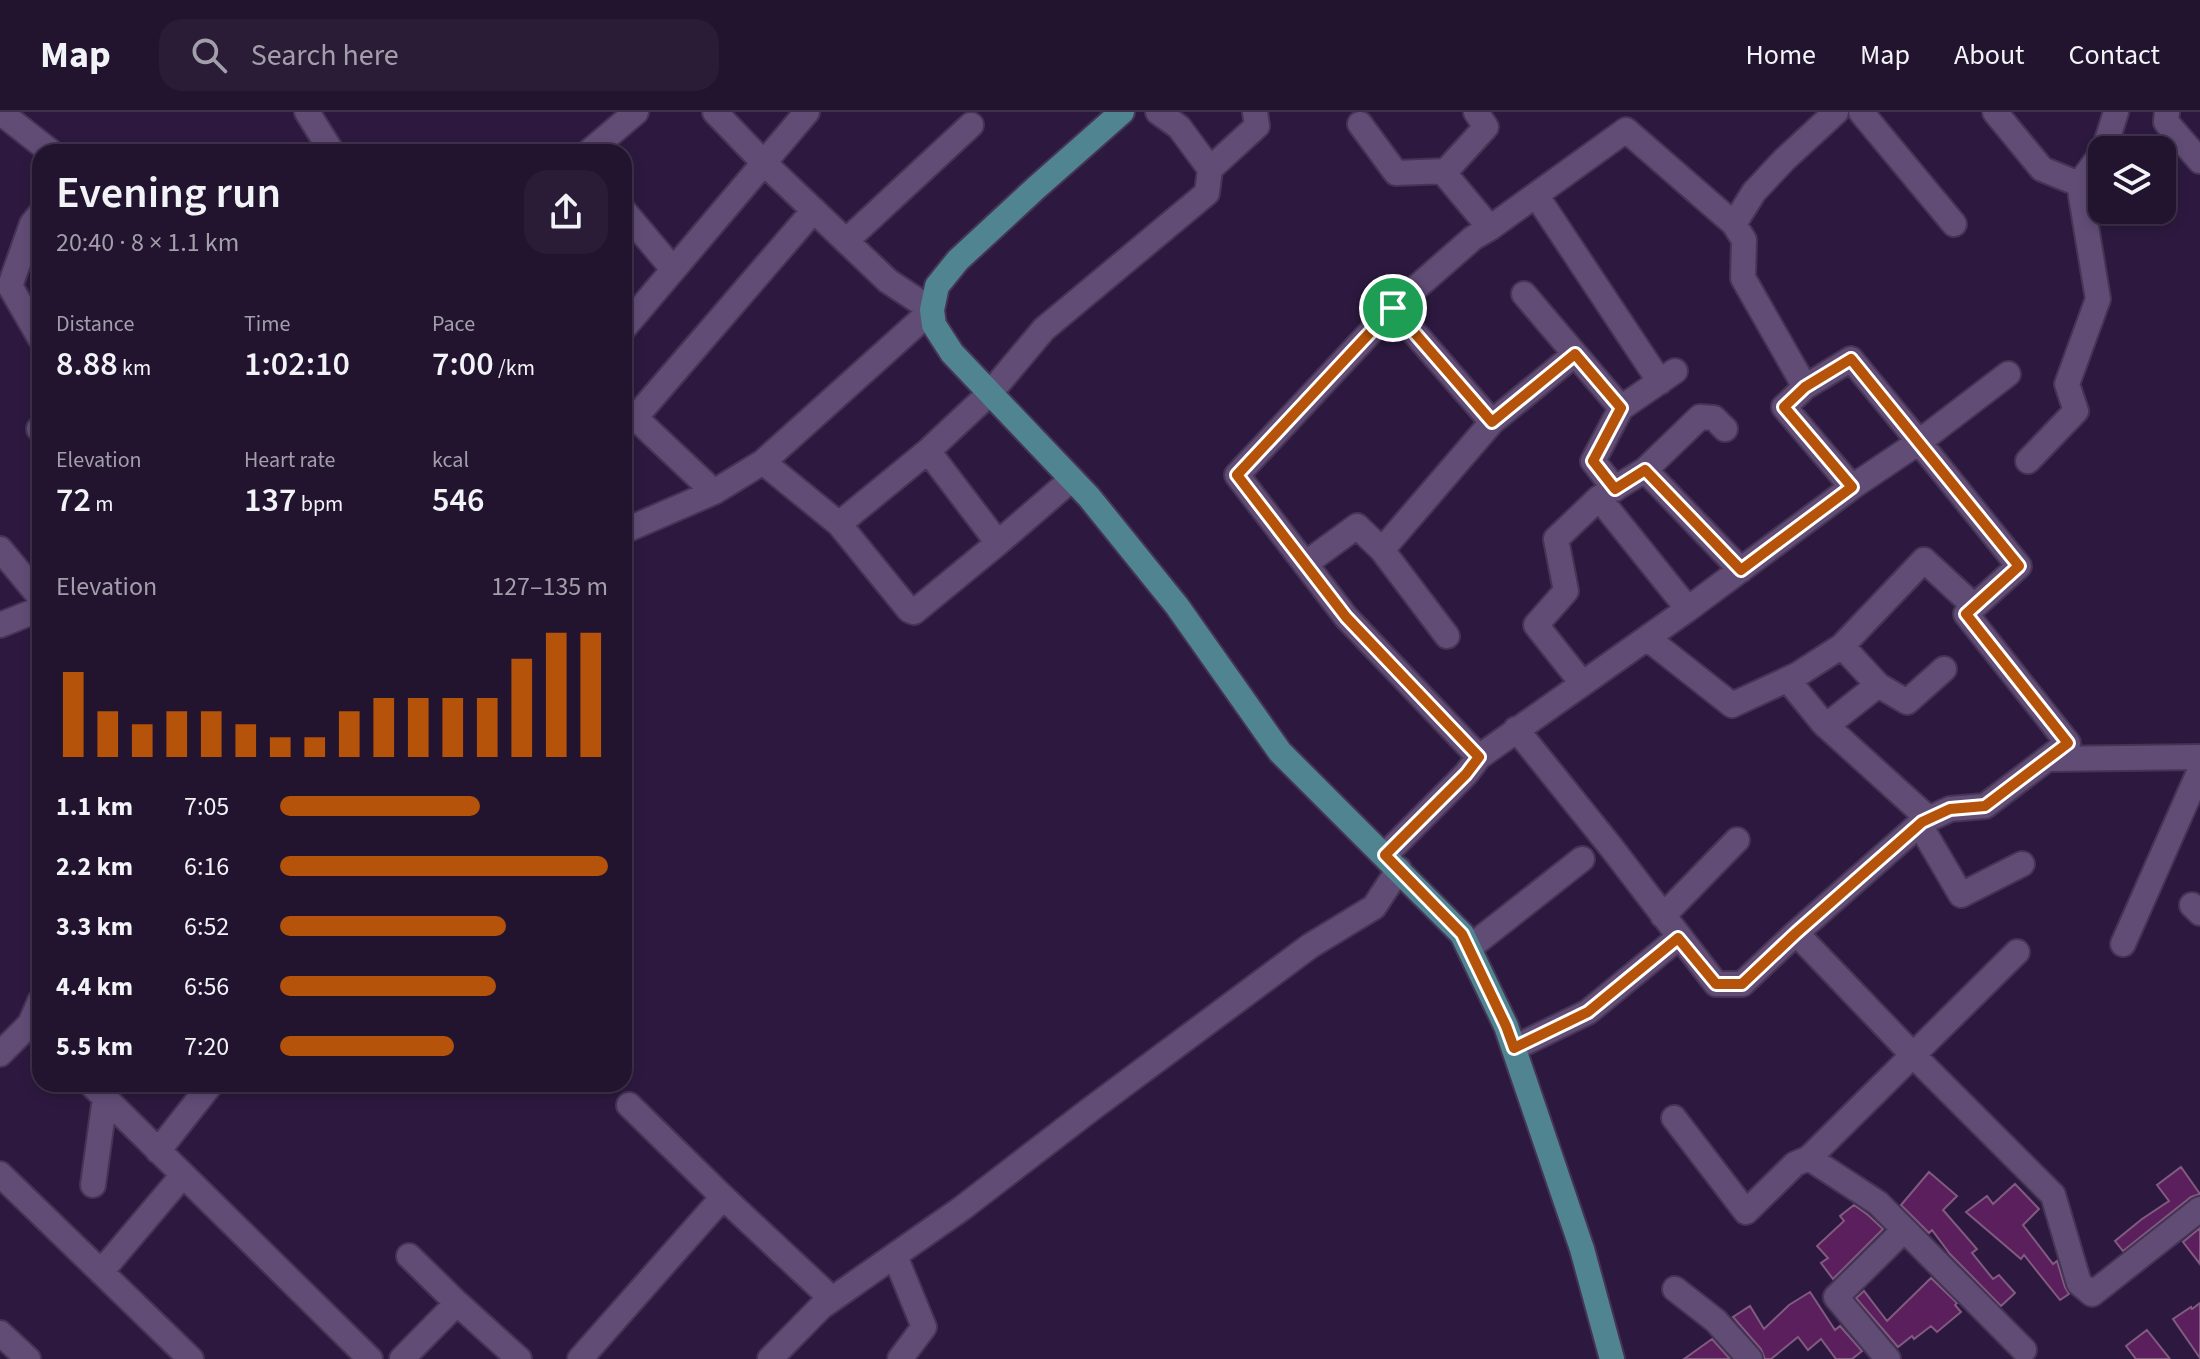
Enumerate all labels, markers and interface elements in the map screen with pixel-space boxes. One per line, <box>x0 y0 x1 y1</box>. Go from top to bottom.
search box <box>159 19 719 91</box>
text: Map <box>40 28 111 82</box>
icon: search <box>187 33 231 77</box>
text: Search here <box>251 34 399 77</box>
text: Home <box>1745 35 1816 75</box>
text: Map <box>1860 35 1910 75</box>
text: About <box>1954 35 2025 75</box>
text: Contact <box>2069 35 2160 75</box>
map controls <box>2088 136 2176 224</box>
button: layers <box>2088 136 2176 224</box>
text: Evening run <box>56 162 281 225</box>
button: share <box>524 170 608 254</box>
text: 20:40 · 8 × 1.1 km <box>56 224 239 261</box>
pin <box>1359 274 1427 342</box>
icon: arrive <box>1371 286 1415 330</box>
text: Distance <box>56 308 134 340</box>
text: Time <box>244 308 290 340</box>
text: Pace <box>432 308 475 340</box>
text: 8.88 <box>56 340 118 389</box>
text: 1:02:10 <box>244 340 350 389</box>
text: 7:00 <box>432 340 494 389</box>
text: km <box>118 352 151 384</box>
text: /km <box>494 352 535 384</box>
text: Elevation <box>56 444 142 476</box>
text: Heart rate <box>244 444 335 476</box>
text: kcal <box>432 444 469 476</box>
text: 72 <box>56 476 91 525</box>
text: 137 <box>244 476 296 525</box>
text: 546 <box>432 476 484 525</box>
text: m <box>91 488 114 520</box>
text: bpm <box>296 488 343 520</box>
text: Elevation <box>56 568 157 605</box>
text: 127–135 m <box>491 568 608 605</box>
text: 1.1 km <box>56 788 133 825</box>
text: 7:05 <box>184 788 229 825</box>
text: 2.2 km <box>56 848 133 885</box>
text: 6:16 <box>184 848 229 885</box>
text: 3.3 km <box>56 908 133 945</box>
text: 6:52 <box>184 908 229 945</box>
text: 4.4 km <box>56 968 133 1005</box>
text: 6:56 <box>184 968 229 1005</box>
text: 5.5 km <box>56 1028 133 1065</box>
text: 7:20 <box>184 1028 229 1065</box>

